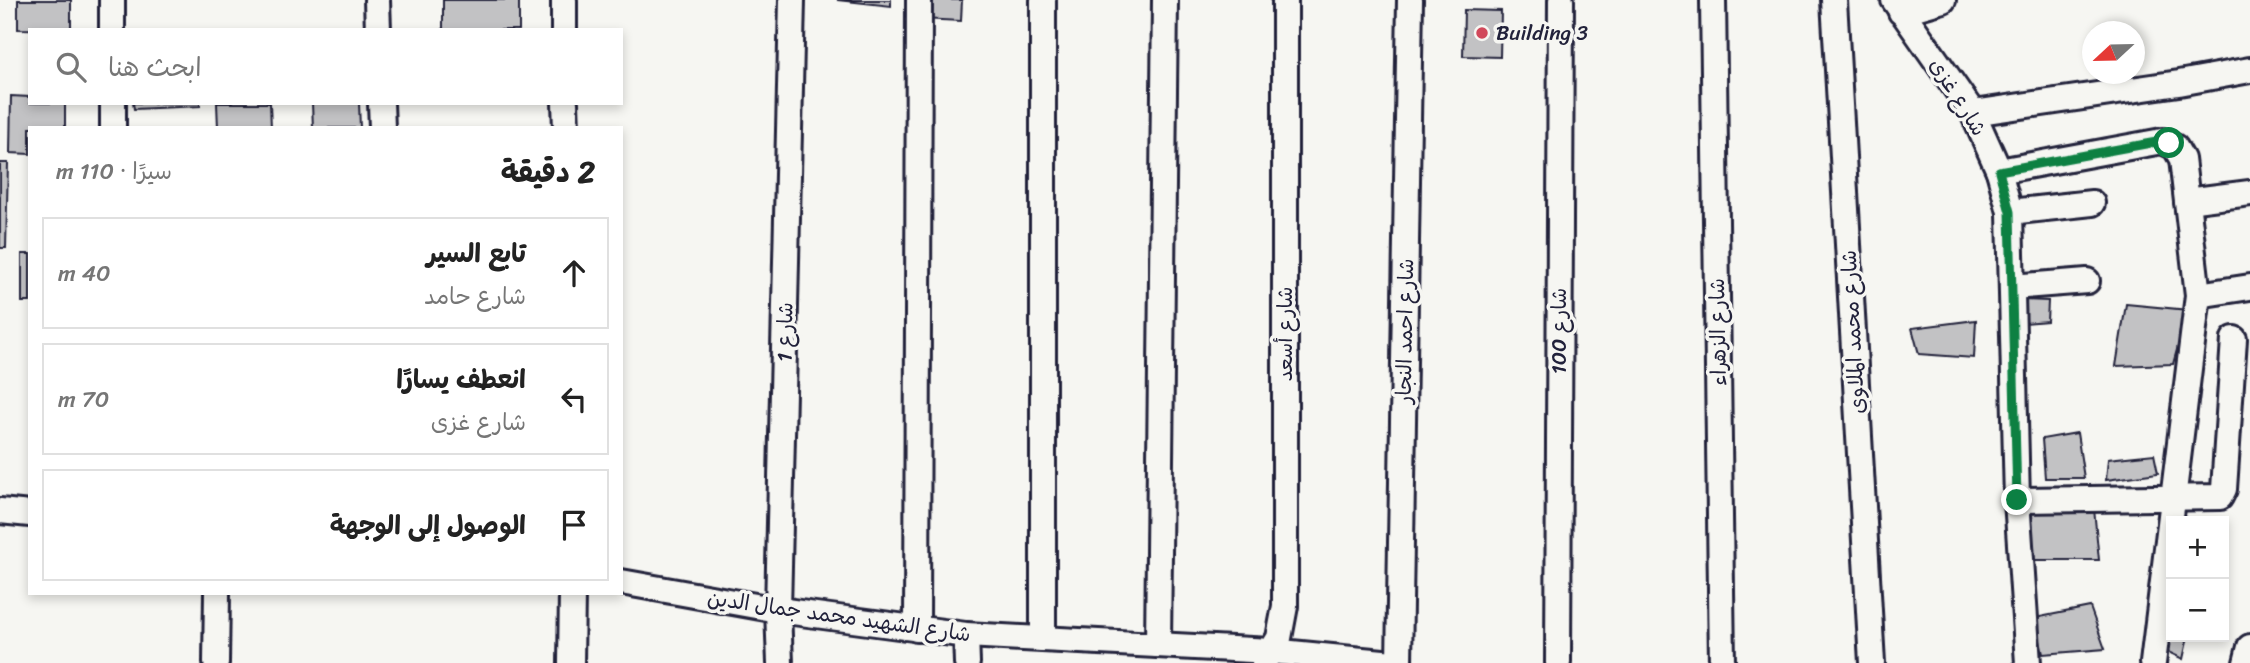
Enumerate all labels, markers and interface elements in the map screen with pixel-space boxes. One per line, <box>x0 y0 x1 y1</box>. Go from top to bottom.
place label: Building 3 <box>1496 14 1589 52</box>
north arrow <box>2082 21 2145 84</box>
marker: Building 3 <box>1474 25 1490 41</box>
search box <box>28 28 623 105</box>
text: ابحث هنا <box>108 44 202 90</box>
icon: search <box>52 48 90 86</box>
street label: شارع غزى <box>1919 50 1997 144</box>
route start <box>2153 127 2184 158</box>
text: 2 دقيقة <box>501 145 595 199</box>
text: سيرًا · 110 m <box>56 151 172 192</box>
text: تابع السير <box>427 230 526 276</box>
street label: شارع محمد الملاوى <box>1830 249 1876 415</box>
text: 40 m <box>58 253 111 294</box>
icon: ahead <box>555 254 593 292</box>
street label: شارع احمد النجار <box>1385 258 1425 406</box>
text: شارع حامد <box>424 276 526 317</box>
street label: شارع الزهراء <box>1698 278 1738 386</box>
street label: شارع أسعد <box>1266 287 1304 381</box>
street label: شارع 100 <box>1540 288 1578 374</box>
street label: شارع 1 <box>765 302 805 362</box>
text: انعطف يسارًا <box>396 356 526 402</box>
text: 70 m <box>58 379 109 420</box>
icon: left <box>555 380 593 418</box>
text: شارع غزى <box>431 402 526 443</box>
route end <box>2001 484 2032 515</box>
text: الوصول إلى الوجهة <box>330 502 526 548</box>
icon: arrive <box>555 506 593 544</box>
map controls <box>2166 516 2229 642</box>
button: + <box>2166 516 2229 579</box>
street label: شارع الشهيد محمد جمال الدين <box>705 579 973 653</box>
button: − <box>2166 579 2229 642</box>

